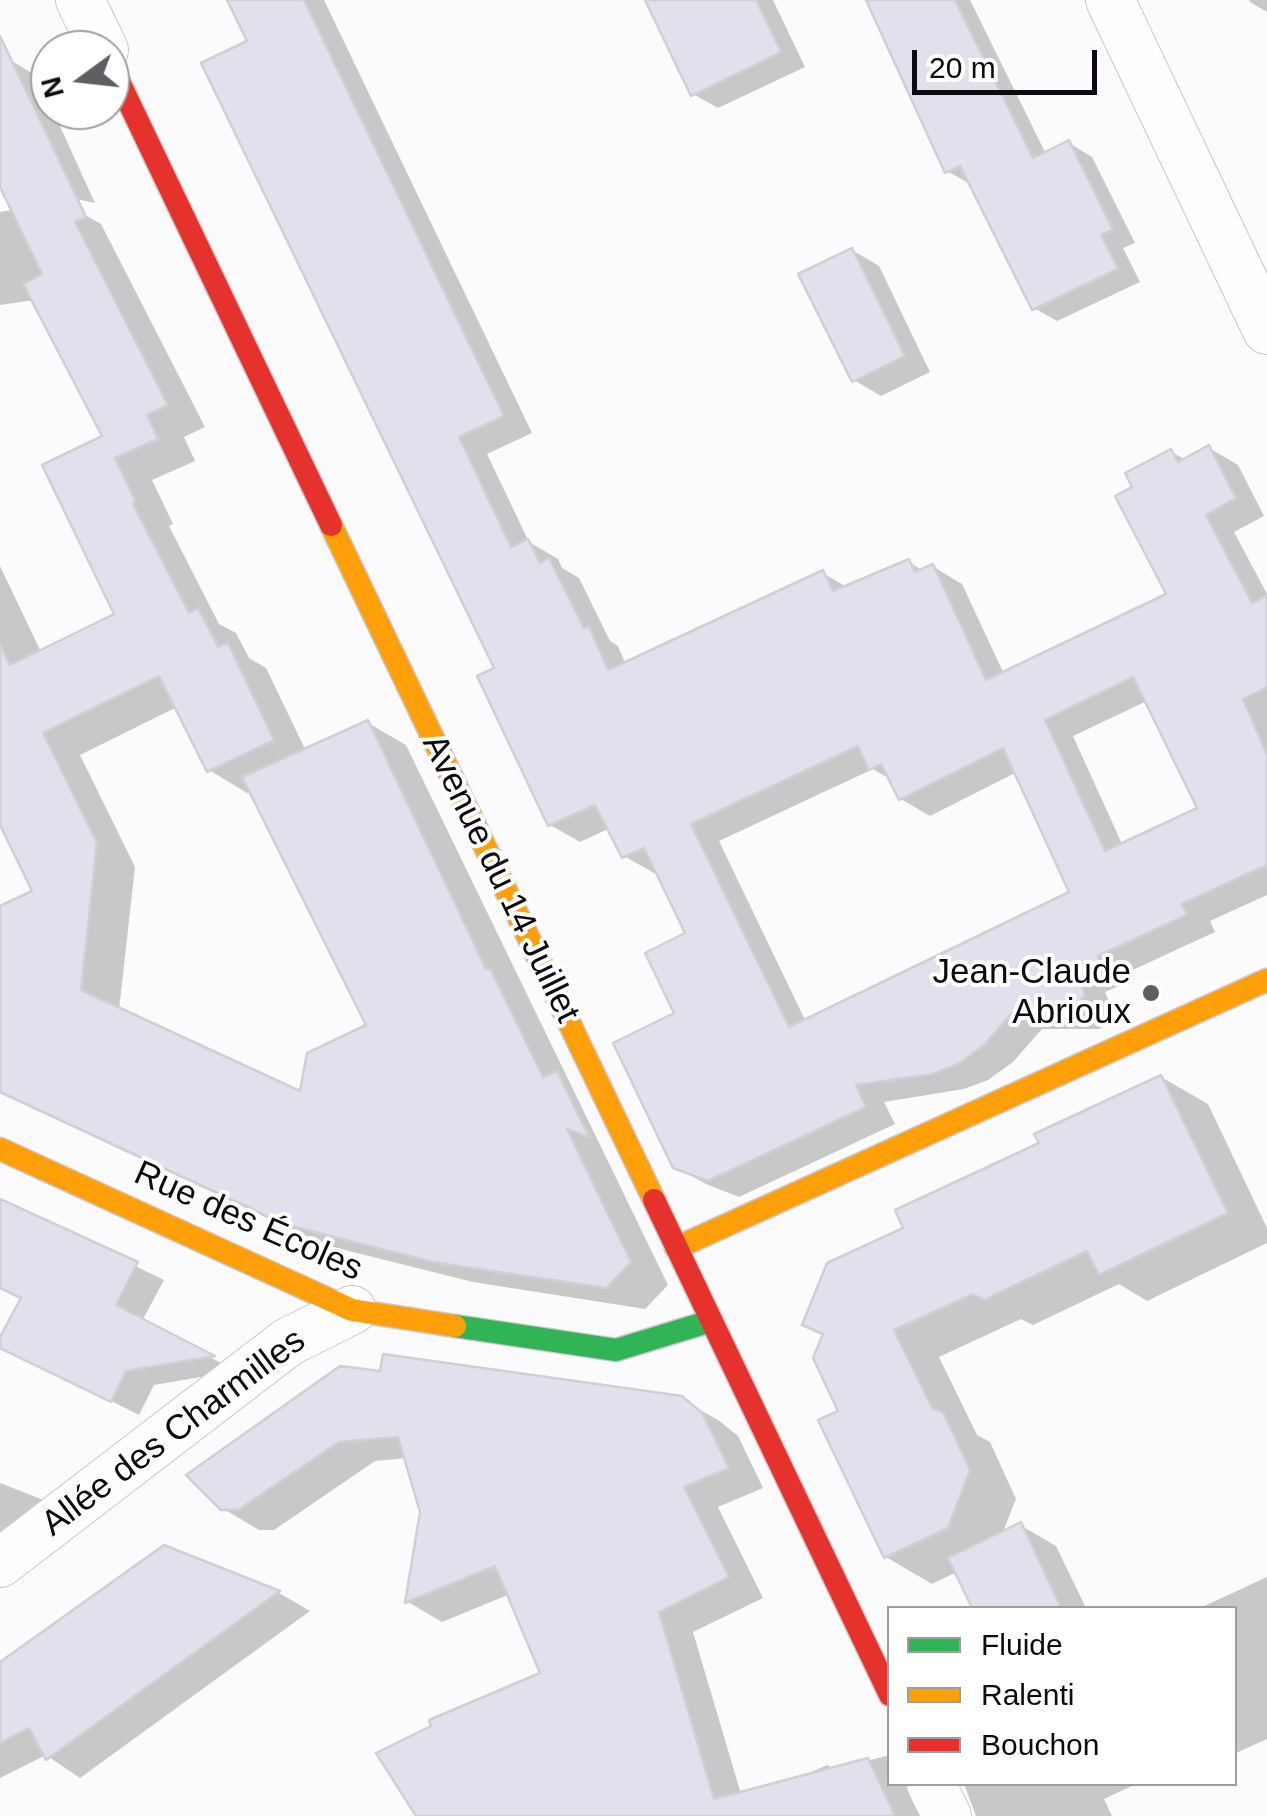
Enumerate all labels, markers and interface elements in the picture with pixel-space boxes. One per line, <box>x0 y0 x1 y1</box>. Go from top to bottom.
north arrow <box>30 30 130 130</box>
scale bar <box>917 30 1102 92</box>
text: 20 m <box>929 51 996 84</box>
text: N <box>35 74 70 101</box>
street label: Avenue du 14 Juillet <box>412 728 588 1030</box>
place label: Jean-Claude Abrioux <box>933 952 1131 1034</box>
marker: Jean-Claude Abrioux <box>1140 982 1162 1004</box>
street label: Rue des Écoles <box>127 1153 369 1291</box>
street label: Allée des Charmilles <box>34 1320 314 1546</box>
legend <box>887 1606 1237 1786</box>
text: Fluide <box>981 1628 1063 1661</box>
text: Ralenti <box>981 1678 1074 1711</box>
text: Bouchon <box>981 1728 1099 1761</box>

